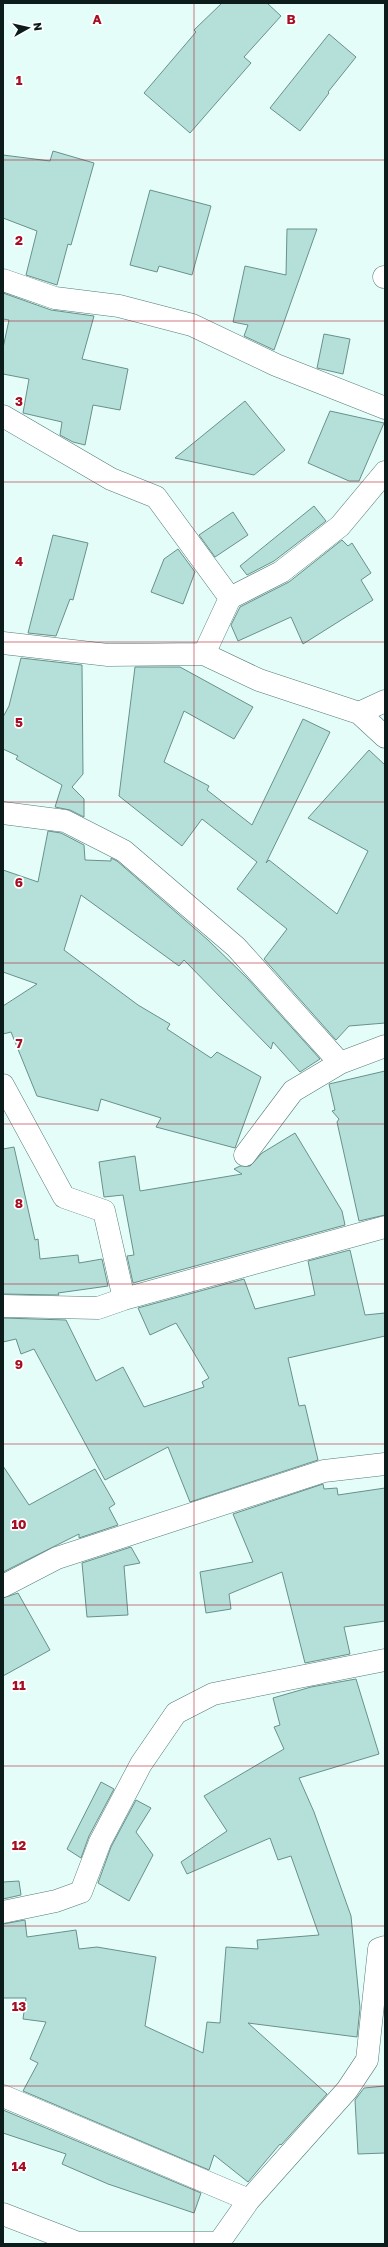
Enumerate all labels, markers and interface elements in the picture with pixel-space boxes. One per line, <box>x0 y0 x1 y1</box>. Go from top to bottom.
north arrow <box>8 8 48 48</box>
text: A <box>92 11 102 27</box>
text: B <box>286 11 296 27</box>
text: N <box>31 21 45 32</box>
text: 1 <box>16 72 23 88</box>
text: 2 <box>15 232 23 248</box>
text: 3 <box>15 393 23 409</box>
text: 4 <box>15 553 23 569</box>
text: 5 <box>15 714 23 730</box>
text: 6 <box>15 874 23 890</box>
text: 7 <box>15 1035 23 1051</box>
text: 8 <box>15 1195 23 1211</box>
text: 9 <box>15 1356 23 1372</box>
text: 10 <box>11 1516 27 1532</box>
text: 11 <box>12 1677 26 1693</box>
text: 12 <box>12 1837 26 1853</box>
text: 13 <box>12 1998 26 2014</box>
text: 14 <box>12 2158 26 2174</box>

